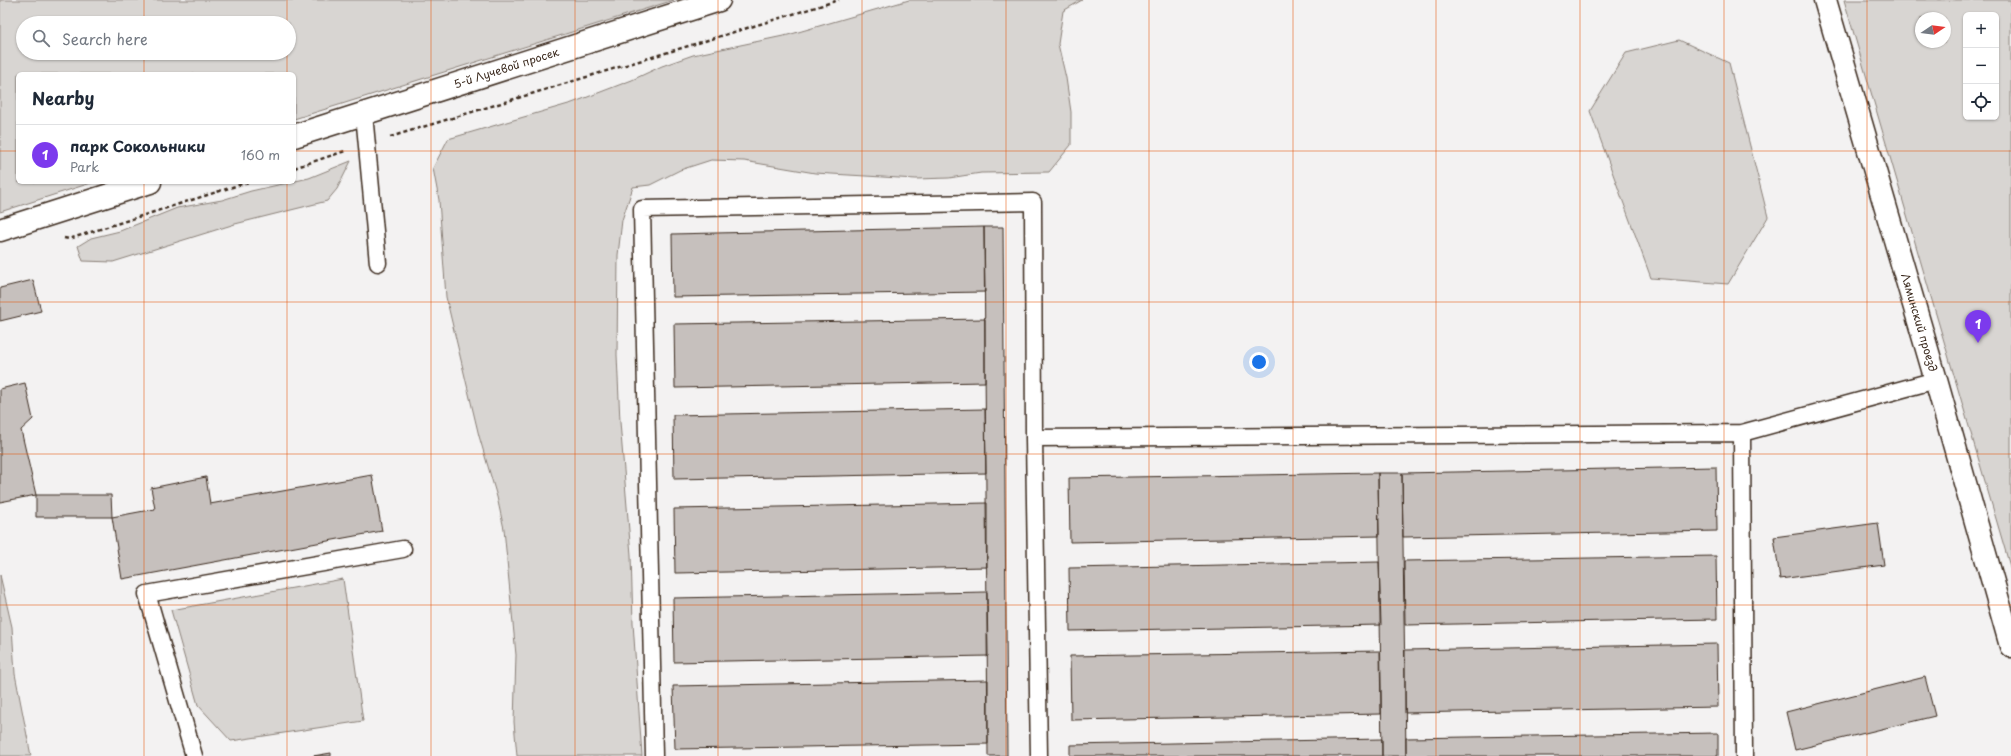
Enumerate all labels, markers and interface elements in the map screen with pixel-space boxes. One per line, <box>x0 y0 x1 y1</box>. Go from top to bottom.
north arrow <box>1915 12 1951 48</box>
map controls <box>1963 12 1999 120</box>
button: + <box>1963 12 1999 48</box>
search box <box>16 16 296 60</box>
icon: search <box>30 27 52 49</box>
text: Search here <box>62 27 148 50</box>
street label: 5-й Лучевой просек <box>451 43 561 92</box>
button: − <box>1963 48 1999 84</box>
button: locate <box>1963 84 1999 120</box>
text: Nearby <box>32 85 94 111</box>
text: парк Сокольники <box>70 134 206 157</box>
text: 1 <box>42 145 48 164</box>
text: 160 m <box>241 145 280 164</box>
text: Park <box>70 157 99 176</box>
street label: Ляминский проезд <box>1897 271 1942 374</box>
pin: 1 <box>1965 310 1991 343</box>
your location <box>1249 352 1269 372</box>

